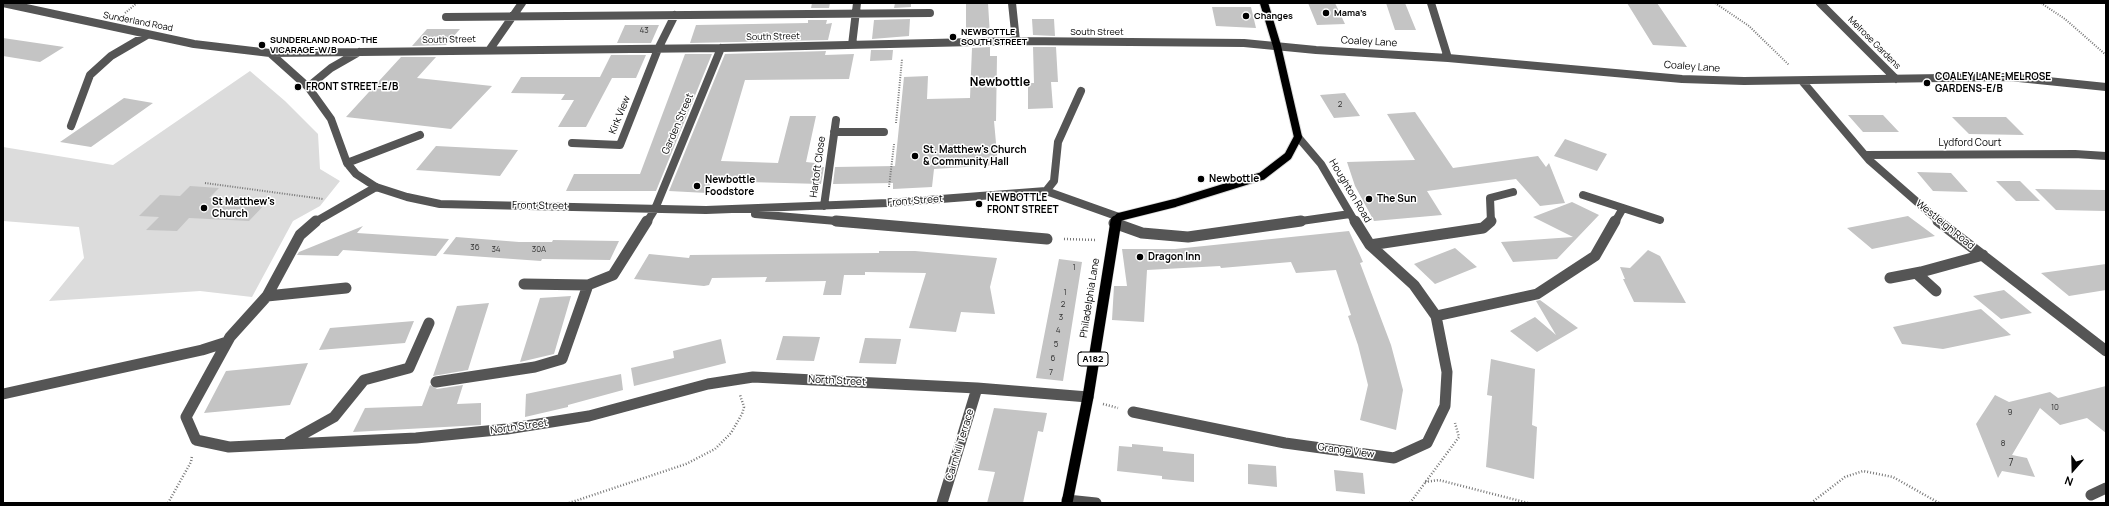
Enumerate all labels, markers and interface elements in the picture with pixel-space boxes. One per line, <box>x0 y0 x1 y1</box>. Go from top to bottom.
marker: Mama’s <box>1321 8 1331 18</box>
place label: Mama’s <box>1334 8 1367 18</box>
street label: Sunderland Road <box>102 10 174 34</box>
marker: Changes <box>1241 11 1251 21</box>
place label: Changes <box>1254 11 1293 21</box>
street label: Melrose Gardens <box>1845 14 1903 72</box>
house number: 43 <box>639 26 649 36</box>
place label: NEWBOTTLE SOUTH STREET <box>961 27 1027 48</box>
street label: South Street <box>1070 27 1124 37</box>
street label: South Street <box>746 31 800 43</box>
marker: NEWBOTTLE SOUTH STREET <box>948 32 958 42</box>
street label: South Street <box>422 34 476 46</box>
place label: SUNDERLAND ROAD-THE VICARAGE-W/B <box>270 35 378 56</box>
street label: Coaley Lane <box>1341 35 1397 49</box>
marker: SUNDERLAND ROAD-THE VICARAGE-W/B <box>257 40 267 50</box>
street label: Coaley Lane <box>1663 59 1721 75</box>
place label: COALEY LANE-MELROSE GARDENS-E/B <box>1935 71 2051 94</box>
district label: Newbottle <box>970 76 1030 90</box>
marker: COALEY LANE-MELROSE GARDENS-E/B <box>1922 78 1932 88</box>
place label: FRONT STREET-E/B <box>306 81 398 93</box>
marker: FRONT STREET-E/B <box>293 82 303 92</box>
street label: Garden Street <box>660 92 696 156</box>
street label: Kirk View <box>607 94 633 136</box>
house number: 2 <box>1338 100 1342 110</box>
street label: Hartoft Close <box>808 136 828 198</box>
street label: Lydford Court <box>1939 137 2001 149</box>
place label: St. Matthew's Church & Community Hall <box>923 144 1026 168</box>
marker: St. Matthew's Church & Community Hall <box>910 151 920 161</box>
street label: Houghton Road <box>1326 157 1374 225</box>
place label: Newbottle <box>1209 173 1259 185</box>
place label: Newbottle Foodstore <box>705 174 755 198</box>
marker: Newbottle <box>1196 174 1206 184</box>
marker: Newbottle Foodstore <box>692 181 702 191</box>
place label: NEWBOTTLE FRONT STREET <box>987 192 1059 216</box>
street label: Front Street <box>887 193 943 209</box>
place label: The Sun <box>1377 193 1416 205</box>
marker: The Sun <box>1364 194 1374 204</box>
place label: St Matthew's Church <box>212 196 275 220</box>
street label: Westleigh Road <box>1913 198 1977 252</box>
marker: NEWBOTTLE FRONT STREET <box>974 199 984 209</box>
street label: Front Street <box>512 200 568 212</box>
marker: St Matthew's Church <box>199 203 209 213</box>
house number: 36 <box>470 243 480 253</box>
house number: 34 <box>491 245 501 255</box>
house number: 30A <box>532 245 546 255</box>
place label: Dragon Inn <box>1148 251 1201 263</box>
marker: Dragon Inn <box>1135 252 1145 262</box>
street label: Philadelphia Lane <box>1078 257 1102 339</box>
house number: 1 <box>1072 263 1076 273</box>
house number: 1 <box>1063 288 1067 298</box>
house number: 2 <box>1061 300 1065 310</box>
house number: 3 <box>1059 313 1063 323</box>
house number: 4 <box>1056 326 1060 336</box>
house number: 5 <box>1054 340 1058 350</box>
road number: A182 <box>1078 352 1108 366</box>
house number: 6 <box>1051 354 1055 364</box>
house number: 7 <box>1049 368 1053 378</box>
street label: North Street <box>808 373 866 389</box>
house number: 10 <box>2051 403 2059 413</box>
street label: Cairnhill Terrace <box>943 408 977 482</box>
house number: 9 <box>2008 408 2012 418</box>
street label: North Street <box>490 417 548 437</box>
house number: 8 <box>2001 439 2005 449</box>
street label: Grange View <box>1317 441 1375 461</box>
north arrow <box>2053 450 2093 490</box>
house number: 7 <box>2008 457 2014 469</box>
text: N <box>2062 473 2075 490</box>

